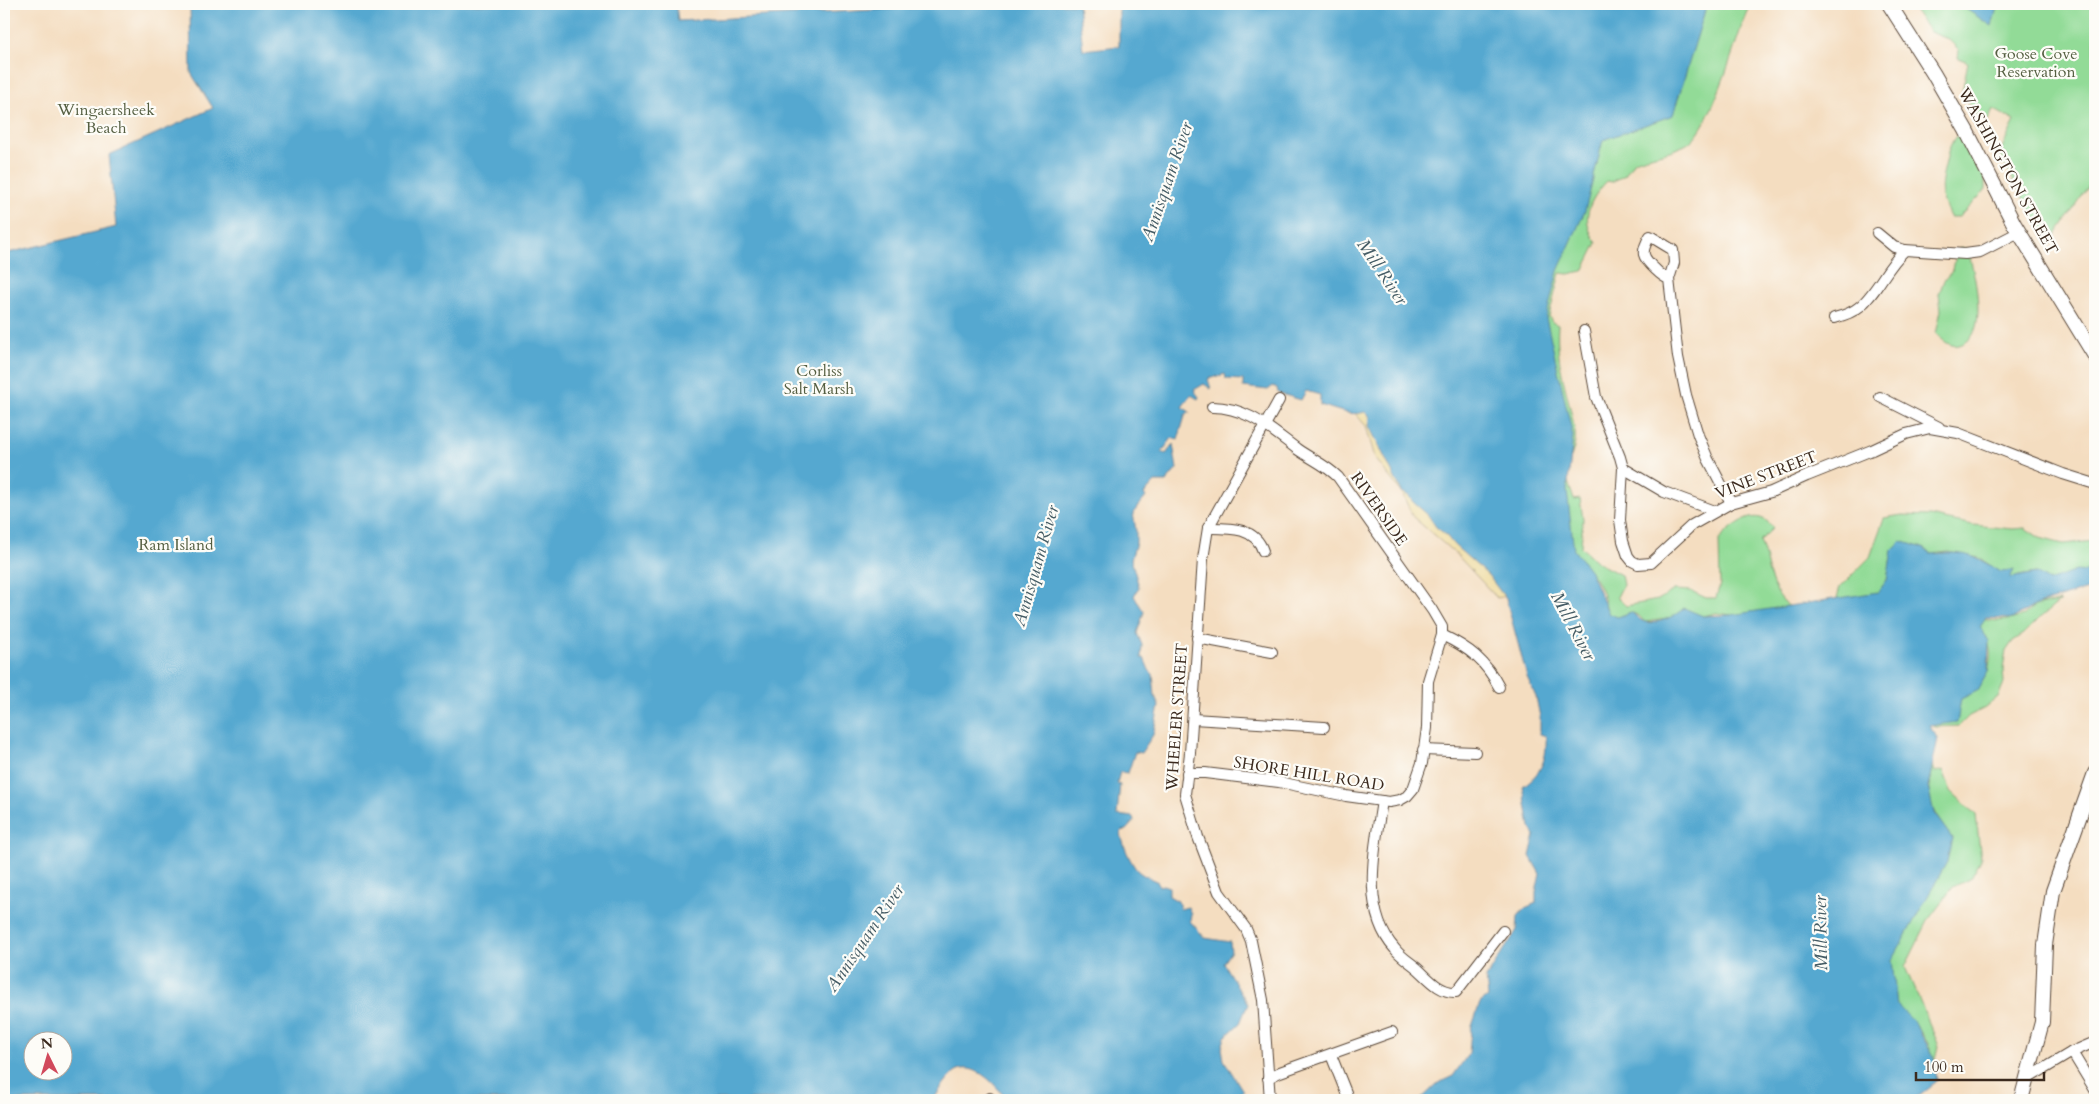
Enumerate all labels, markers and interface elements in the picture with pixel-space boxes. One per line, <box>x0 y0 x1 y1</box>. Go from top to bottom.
park label: Goose Cove Reservation <box>1994 43 2078 83</box>
street label: WASHINGTON STREET <box>1952 83 2063 259</box>
park label: Wingaersheek Beach <box>56 99 155 139</box>
water label: Annisquam River <box>1135 118 1200 246</box>
water label: Mill River <box>1351 234 1414 311</box>
park label: Corliss Salt Marsh <box>784 360 854 400</box>
street label: VINE STREET <box>1712 445 1820 505</box>
street label: RIVERSIDE <box>1345 468 1413 550</box>
water label: Annisquam River <box>1006 501 1066 630</box>
park label: Ram Island <box>138 534 214 556</box>
water label: Mill River <box>1544 587 1602 666</box>
street label: WHEELER STREET <box>1161 642 1193 793</box>
street label: SHORE HILL ROAD <box>1232 751 1386 797</box>
water label: Annisquam River <box>819 878 911 998</box>
water label: Mill River <box>1808 894 1834 971</box>
north arrow <box>22 1032 72 1082</box>
text: N <box>40 1034 54 1054</box>
scale bar <box>1916 1049 2044 1081</box>
text: 100 m <box>1924 1057 1964 1077</box>

